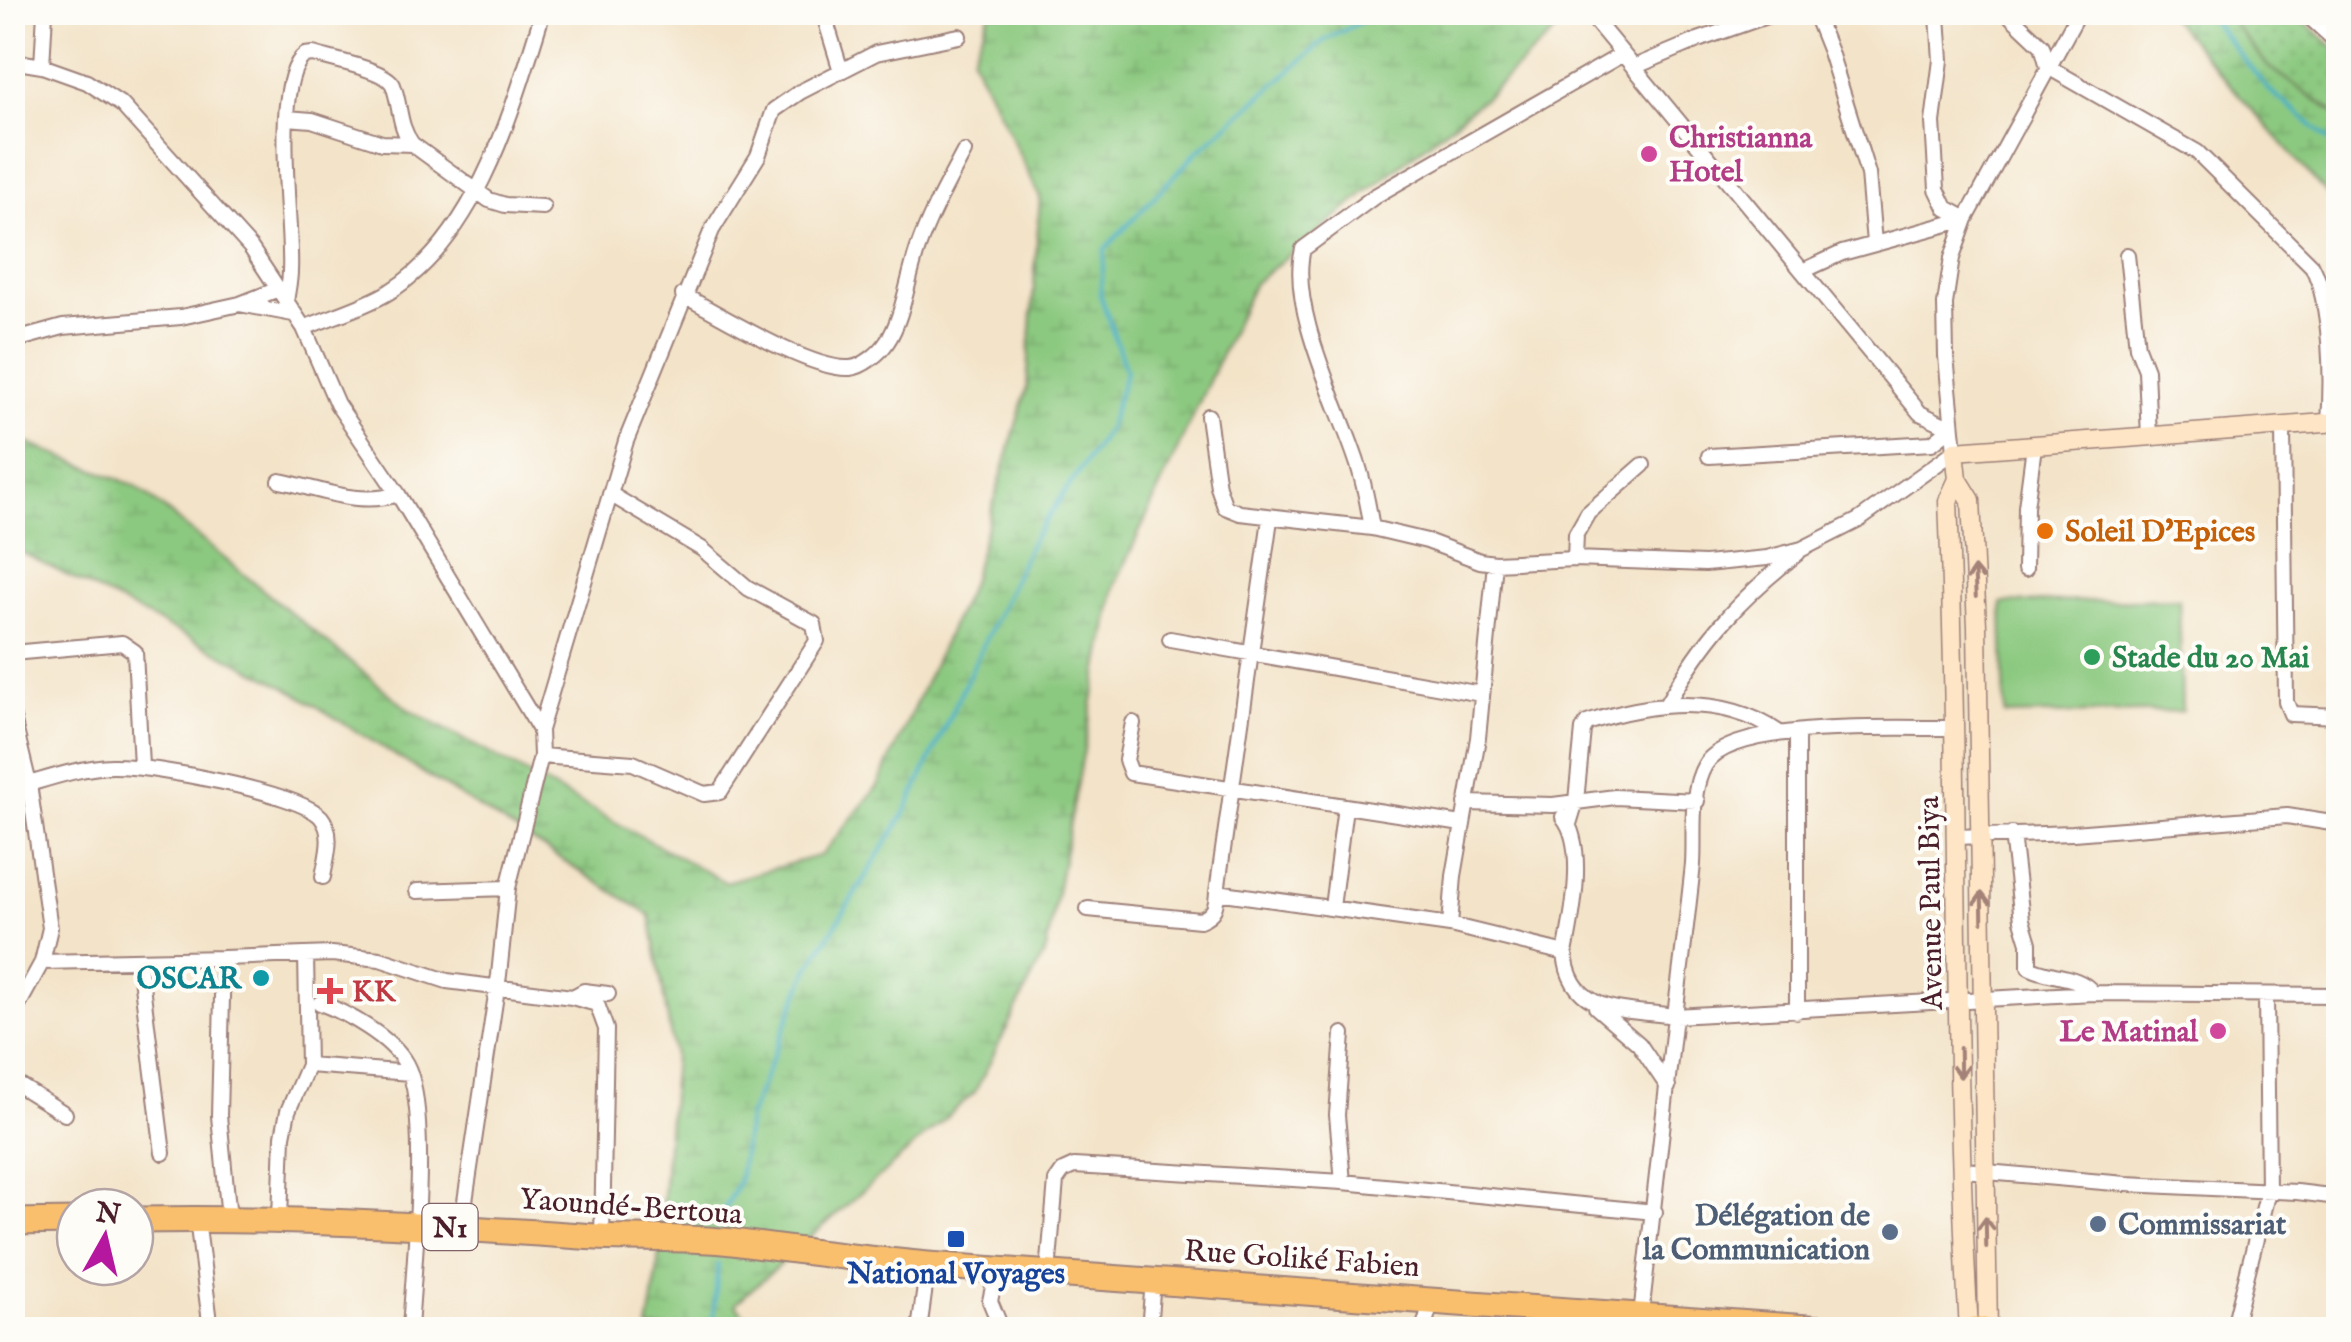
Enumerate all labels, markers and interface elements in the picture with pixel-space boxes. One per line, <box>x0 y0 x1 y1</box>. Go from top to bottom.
place label: Christianna Hotel <box>1669 120 1813 192</box>
marker: Christianna Hotel <box>1638 143 1660 165</box>
place label: Soleil D'Epices <box>2065 514 2255 552</box>
marker: Soleil D'Epices <box>2034 520 2056 542</box>
one-way arrow <box>1965 567 1984 599</box>
place label: Stade du 20 Mai <box>2112 640 2310 678</box>
marker: Stade du 20 Mai <box>2081 646 2103 668</box>
street label: Avenue Paul Biya <box>1911 796 1953 1011</box>
one-way arrow <box>1972 892 1991 924</box>
place label: OSCAR <box>137 961 243 999</box>
marker: OSCAR <box>250 967 272 989</box>
place label: KK <box>352 974 397 1012</box>
marker: KK <box>317 978 343 1004</box>
place label: Le Matinal <box>2059 1014 2199 1052</box>
marker: Le Matinal <box>2207 1020 2229 1042</box>
one-way arrow <box>1951 1047 1970 1079</box>
street label: Yaoundé-Bertoua <box>518 1181 744 1235</box>
north arrow <box>55 1187 155 1287</box>
text: N <box>93 1196 123 1234</box>
place label: Délégation de la Communication <box>1642 1198 1870 1270</box>
road number: N1 <box>422 1204 478 1250</box>
place label: Commissariat <box>2118 1207 2287 1245</box>
marker: Commissariat <box>2087 1213 2109 1235</box>
one-way arrow <box>1976 1217 1996 1250</box>
marker: Délégation de la Communication <box>1879 1221 1901 1243</box>
marker: National Voyages <box>945 1228 967 1250</box>
street label: Rue Goliké Fabien <box>1183 1233 1421 1287</box>
place label: National Voyages <box>846 1256 1065 1294</box>

